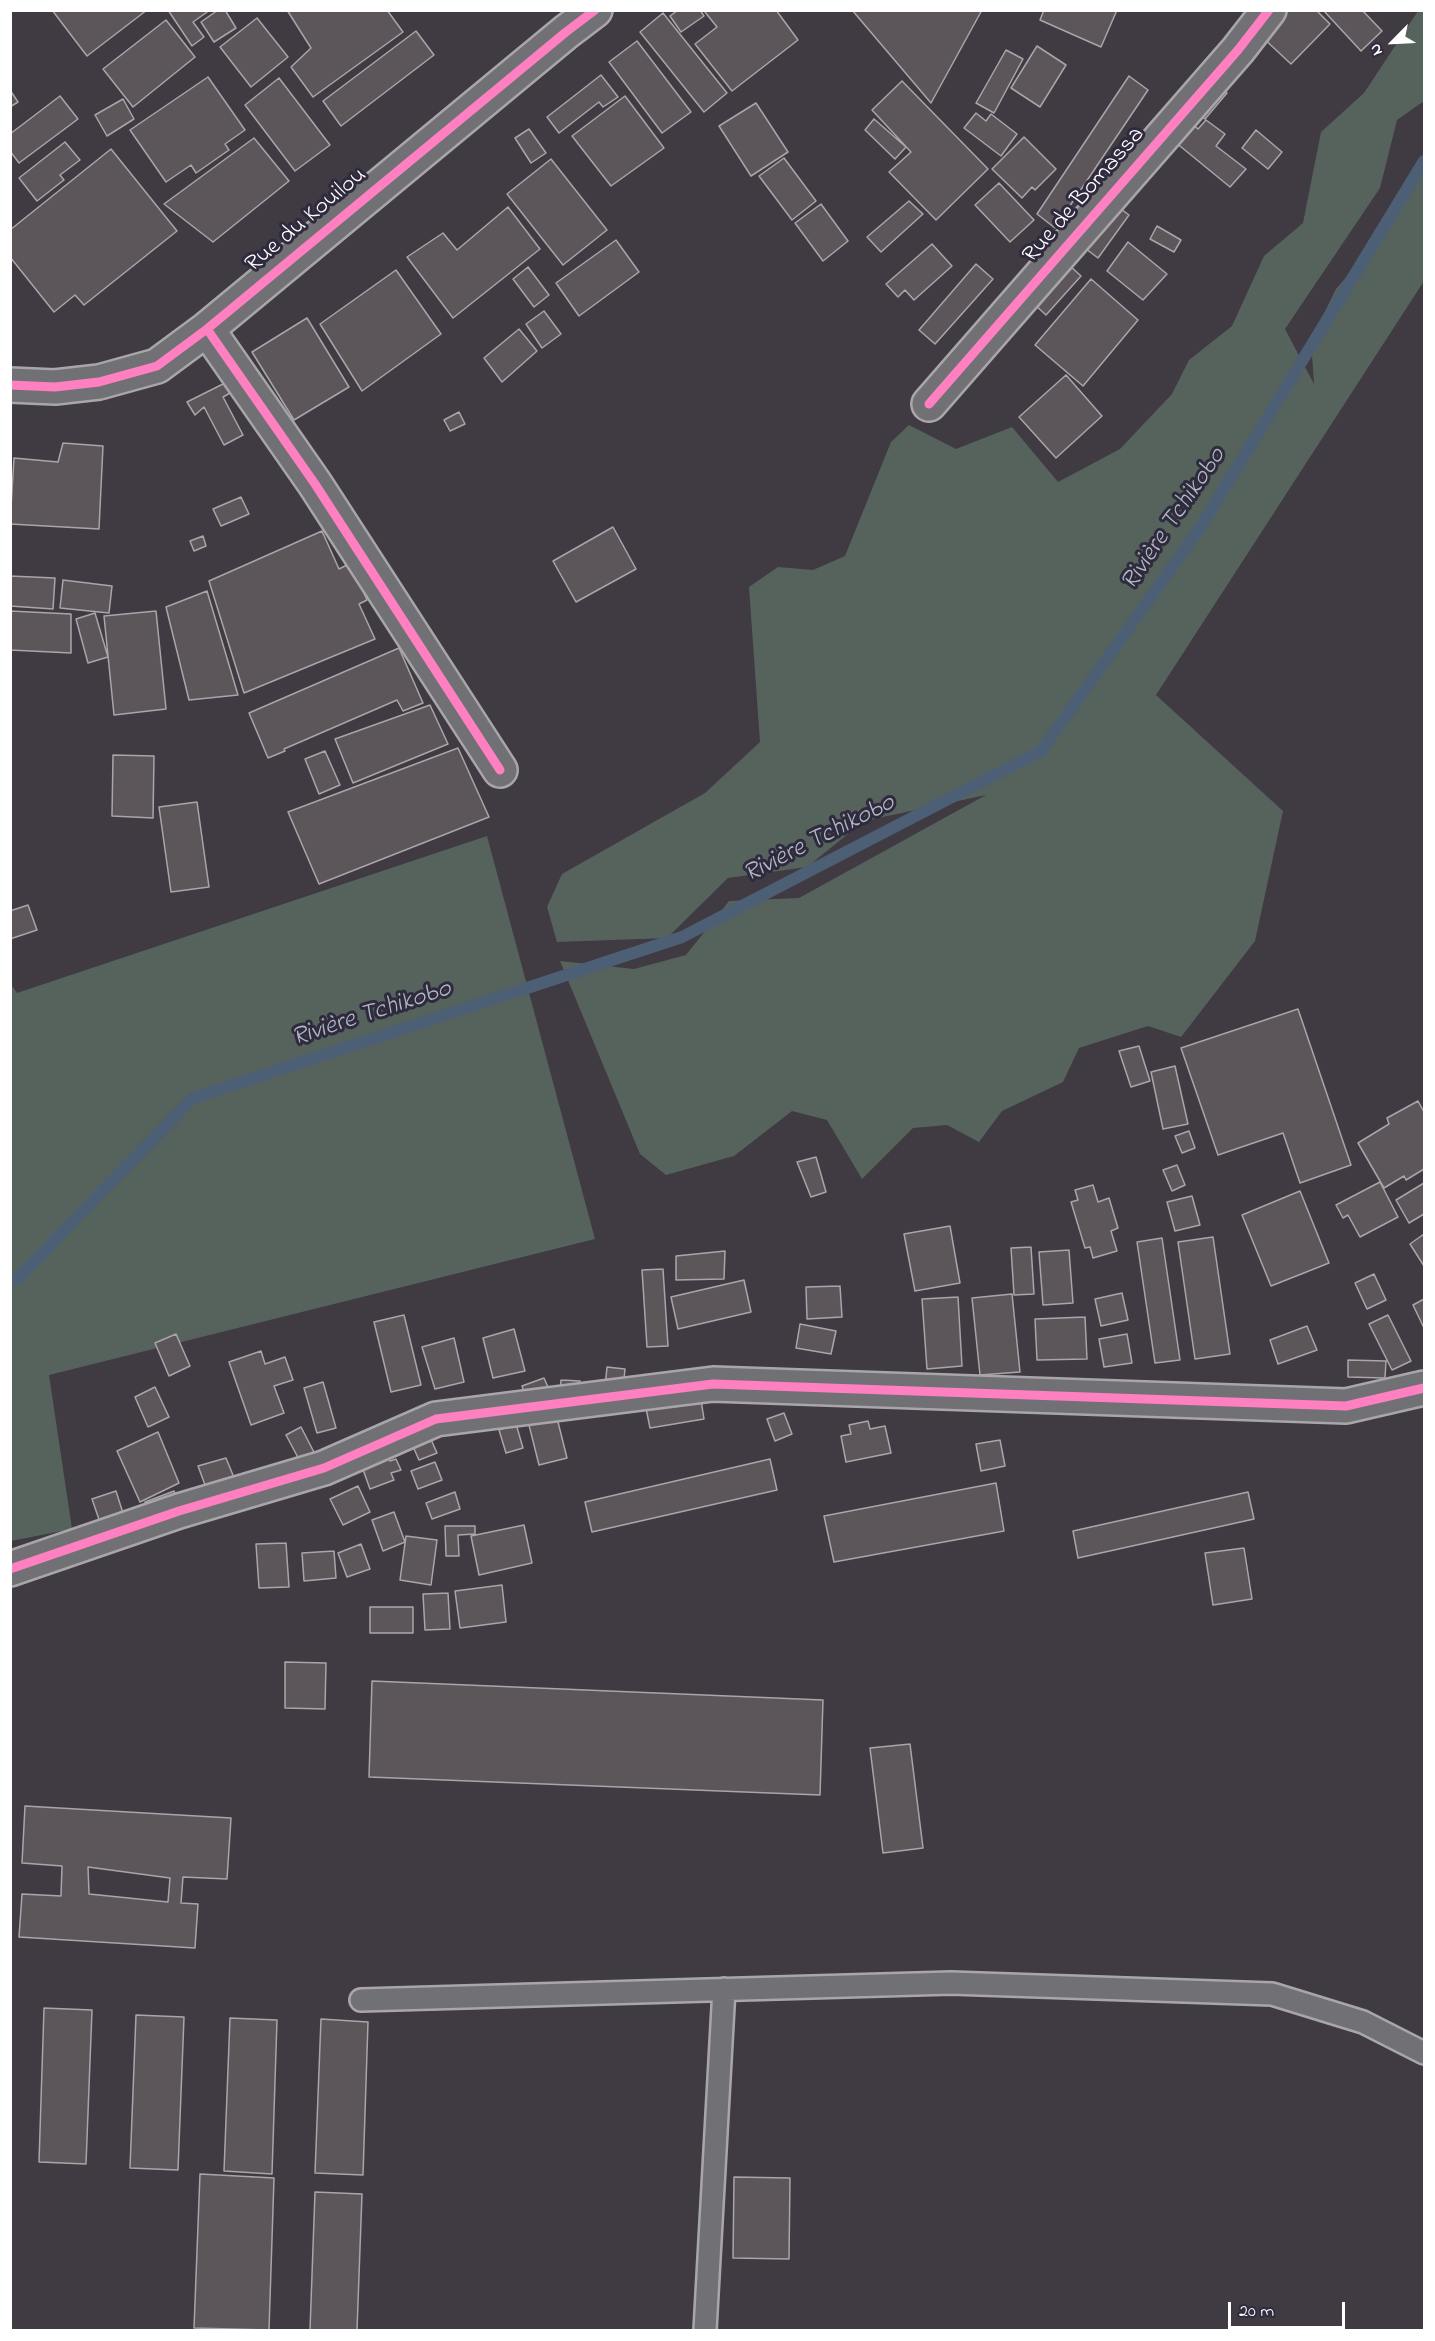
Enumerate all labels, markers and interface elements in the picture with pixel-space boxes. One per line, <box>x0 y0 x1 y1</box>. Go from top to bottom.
north arrow <box>1363 12 1423 72</box>
text: N <box>1363 40 1390 59</box>
street label: Rue de Bomassa <box>1018 122 1152 270</box>
street label: Rue du Kouilou <box>241 162 373 280</box>
water label: Rivière Tchikobo <box>1116 443 1234 597</box>
water label: Rivière Tchikobo <box>739 789 901 891</box>
water label: Rivière Tchikobo <box>289 975 455 1055</box>
scale bar <box>1231 2290 1348 2328</box>
text: 20 m <box>1239 2299 1274 2325</box>

